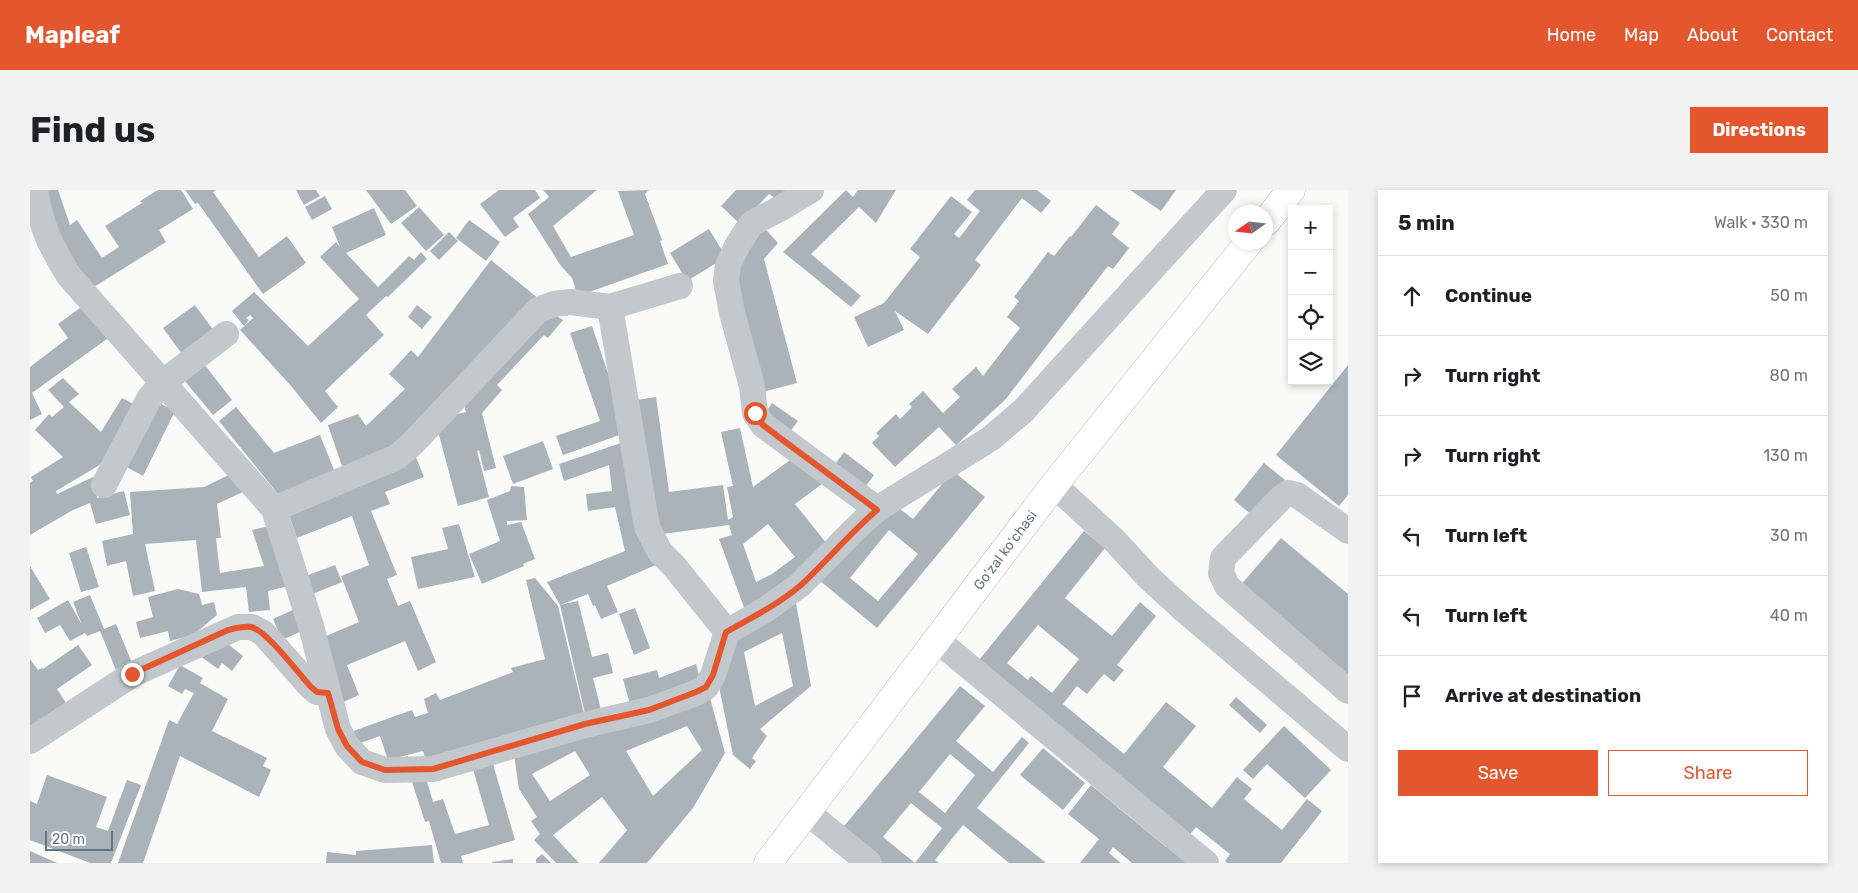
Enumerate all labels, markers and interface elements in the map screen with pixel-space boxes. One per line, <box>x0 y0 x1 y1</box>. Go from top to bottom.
text: Mapleaf <box>25 21 120 49</box>
text: Home <box>1547 24 1596 46</box>
text: Map <box>1624 24 1659 46</box>
text: About <box>1687 24 1738 46</box>
text: Contact <box>1766 24 1833 46</box>
button: Directions <box>1690 107 1828 153</box>
text: Find us <box>30 109 155 151</box>
north arrow <box>1228 205 1273 250</box>
map controls <box>1288 205 1333 385</box>
button: + <box>1288 205 1333 250</box>
text: 5 min <box>1398 210 1455 235</box>
text: Walk · 330 m <box>1714 213 1808 232</box>
button: − <box>1288 250 1333 295</box>
icon: ahead <box>1398 282 1426 310</box>
text: Continue <box>1445 284 1532 307</box>
text: 50 m <box>1770 286 1808 305</box>
button: locate <box>1288 295 1333 340</box>
button: layers <box>1288 340 1333 385</box>
icon: right <box>1398 362 1426 390</box>
text: Turn right <box>1445 364 1540 387</box>
text: 80 m <box>1770 366 1808 385</box>
route start <box>744 402 767 425</box>
icon: right <box>1398 442 1426 470</box>
text: Turn right <box>1445 444 1540 467</box>
text: 130 m <box>1763 446 1808 465</box>
street label: Goʻzal koʻchasi <box>970 507 1041 593</box>
icon: left <box>1398 522 1426 550</box>
text: Turn left <box>1445 524 1527 547</box>
text: 30 m <box>1770 526 1808 545</box>
icon: left <box>1398 602 1426 630</box>
text: Turn left <box>1445 604 1527 627</box>
text: 40 m <box>1770 606 1808 625</box>
route end <box>121 663 144 686</box>
icon: arrive <box>1398 682 1426 710</box>
text: Arrive at destination <box>1445 684 1641 707</box>
button: Save <box>1398 750 1598 796</box>
button: Share <box>1608 750 1808 796</box>
scale bar <box>45 828 112 851</box>
text: 20 m <box>52 831 85 848</box>

